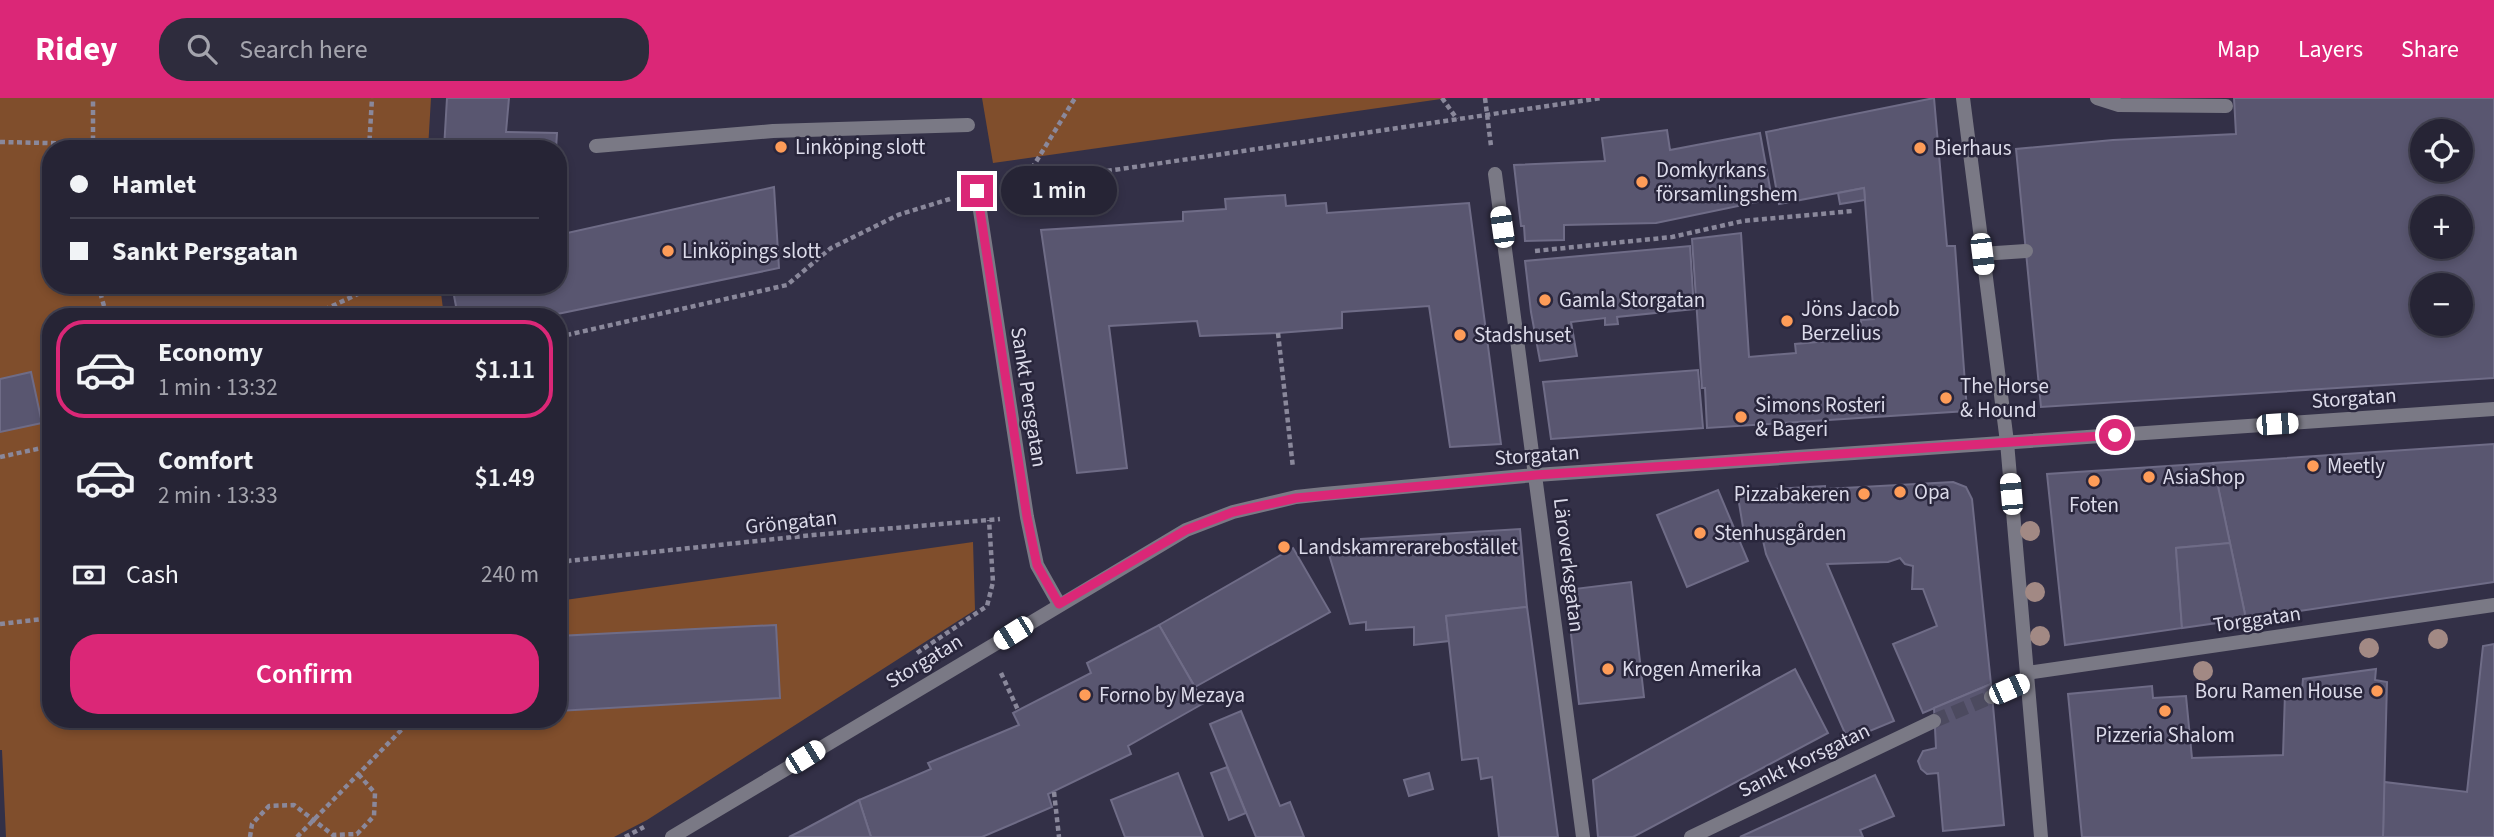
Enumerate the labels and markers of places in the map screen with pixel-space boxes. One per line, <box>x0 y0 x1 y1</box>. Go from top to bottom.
place label: Linköping slott <box>795 132 925 162</box>
place label: Bierhaus <box>1934 133 2012 163</box>
marker: Linköping slott <box>773 139 789 155</box>
marker: Bierhaus <box>1912 140 1928 156</box>
place label: Domkyrkans församlingshem <box>1656 155 1798 209</box>
marker: Domkyrkans församlingshem <box>1634 174 1650 190</box>
place label: Linköpings slott <box>682 236 821 266</box>
marker: Linköpings slott <box>660 243 676 259</box>
place label: Gamla Storgatan <box>1559 285 1705 315</box>
marker: Gamla Storgatan <box>1537 292 1553 308</box>
place label: Jöns Jacob Berzelius <box>1801 294 1900 348</box>
marker: Jöns Jacob Berzelius <box>1779 313 1795 329</box>
place label: Stadshuset <box>1474 320 1571 350</box>
marker: Stadshuset <box>1452 327 1468 343</box>
place label: The Horse & Hound <box>1960 371 2049 425</box>
place label: Simons Rosteri & Bageri <box>1755 390 1886 444</box>
marker: The Horse & Hound <box>1938 390 1954 406</box>
marker: Simons Rosteri & Bageri <box>1733 409 1749 425</box>
place label: Meetly <box>2327 451 2385 481</box>
marker: Meetly <box>2305 458 2321 474</box>
place label: AsiaShop <box>2163 462 2245 492</box>
marker: AsiaShop <box>2141 469 2157 485</box>
marker: Foten <box>2086 473 2102 489</box>
place label: Opa <box>1914 477 1950 507</box>
place label: Pizzabakeren <box>1734 479 1850 509</box>
marker: Opa <box>1892 484 1908 500</box>
marker: Pizzabakeren <box>1856 486 1872 502</box>
place label: Foten <box>2069 490 2119 520</box>
place label: Stenhusgården <box>1714 518 1847 548</box>
marker: Stenhusgården <box>1692 525 1708 541</box>
place label: Landskamrerarebostället <box>1298 532 1518 562</box>
marker: Landskamrerarebostället <box>1276 539 1292 555</box>
place label: Krogen Amerika <box>1622 654 1761 684</box>
marker: Krogen Amerika <box>1600 661 1616 677</box>
place label: Boru Ramen House <box>2195 676 2363 706</box>
place label: Forno by Mezaya <box>1099 680 1245 710</box>
marker: Boru Ramen House <box>2369 683 2385 699</box>
marker: Forno by Mezaya <box>1077 687 1093 703</box>
marker: Pizzeria Shalom <box>2157 703 2173 719</box>
place label: Pizzeria Shalom <box>2095 720 2235 750</box>

